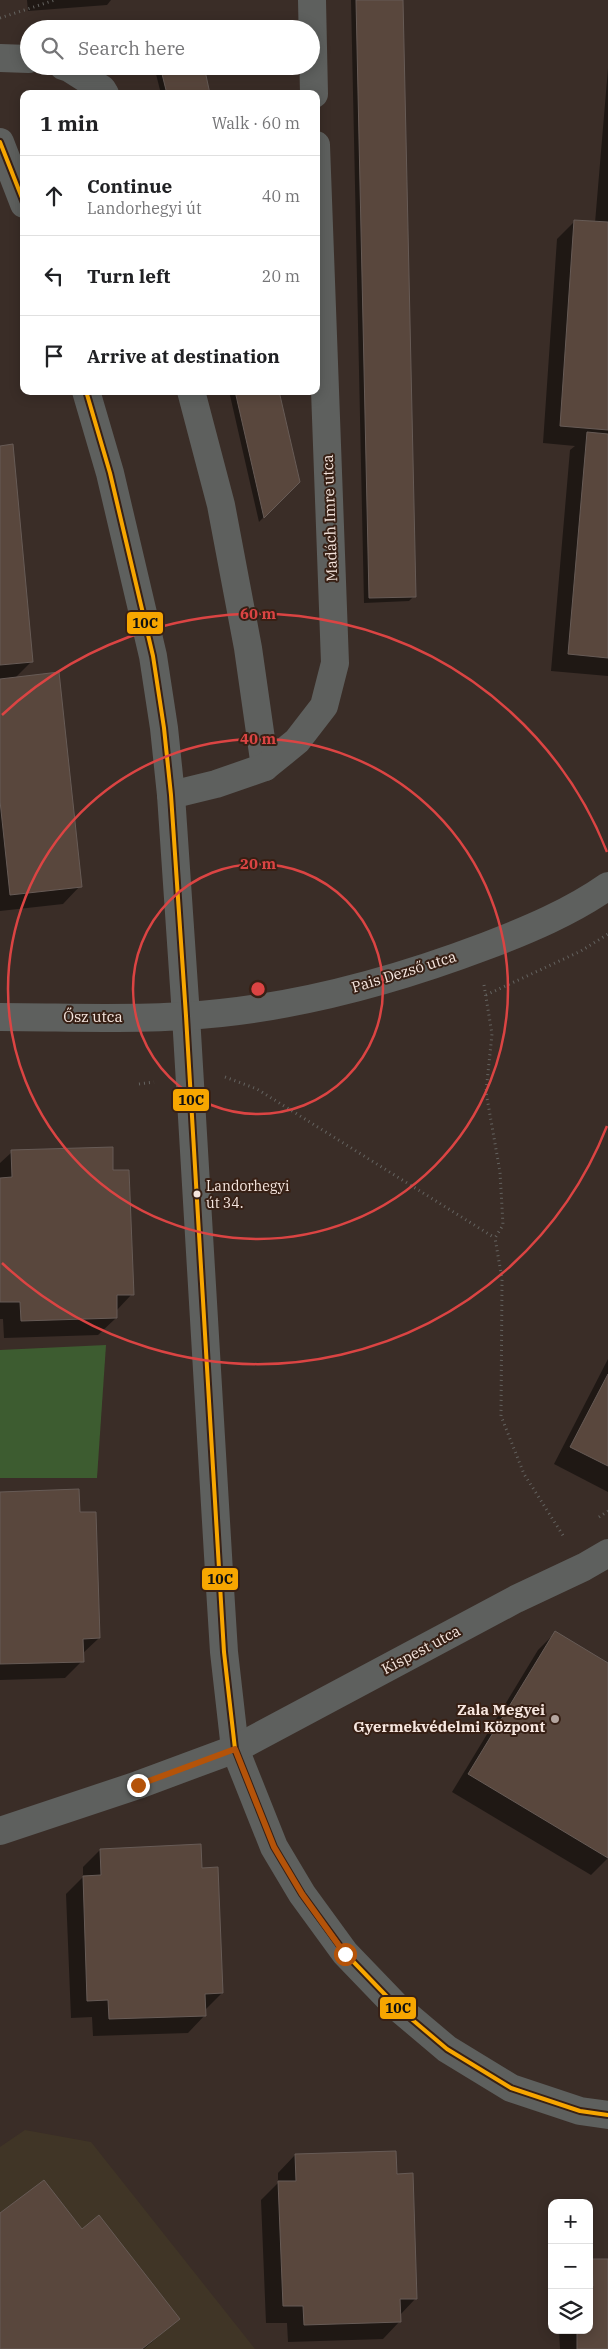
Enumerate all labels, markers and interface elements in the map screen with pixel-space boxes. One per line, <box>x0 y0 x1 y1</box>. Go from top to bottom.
search box <box>20 20 320 75</box>
icon: search <box>38 34 66 62</box>
text: Search here <box>78 36 185 60</box>
text: 1 min <box>40 109 99 137</box>
text: Walk · 60 m <box>212 113 300 133</box>
text: Continue <box>87 174 172 198</box>
icon: ahead <box>40 182 68 210</box>
text: 40 m <box>262 186 300 206</box>
text: Landorhegyi út <box>87 198 202 218</box>
icon: left <box>40 262 68 290</box>
text: Turn left <box>87 264 170 288</box>
text: 20 m <box>262 266 300 286</box>
icon: arrive <box>40 342 68 370</box>
text: Arrive at destination <box>87 344 280 368</box>
street label: Madách Imre utca <box>318 454 341 582</box>
text: 60 m <box>240 604 276 623</box>
line badge: 10C <box>126 611 164 635</box>
text: 10C <box>132 614 158 632</box>
text: 40 m <box>240 729 276 748</box>
text: 20 m <box>240 854 276 873</box>
street label: Pais Dezső utca <box>349 947 459 996</box>
centre of rings <box>249 980 267 998</box>
street label: Ősz utca <box>63 1007 123 1026</box>
line badge: 10C <box>172 1088 210 1112</box>
text: 10C <box>178 1091 204 1109</box>
place label: Landorhegyi út 34. <box>206 1177 289 1212</box>
marker: Landorhegyi út 34. <box>192 1189 202 1199</box>
line badge: 10C <box>201 1567 239 1591</box>
text: 10C <box>207 1570 233 1588</box>
street label: Kispest utca <box>378 1621 463 1678</box>
place label: Zala Megyei Gyermekvédelmi Központ <box>353 1700 545 1736</box>
marker: Zala Megyei Gyermekvédelmi Központ <box>549 1713 561 1725</box>
route end <box>127 1774 150 1797</box>
route start <box>334 1943 357 1966</box>
line badge: 10C <box>379 1996 417 2020</box>
text: 10C <box>385 1999 411 2017</box>
map controls <box>548 2199 593 2334</box>
button: + <box>548 2199 593 2244</box>
button: − <box>548 2244 593 2289</box>
button: layers <box>548 2289 593 2334</box>

